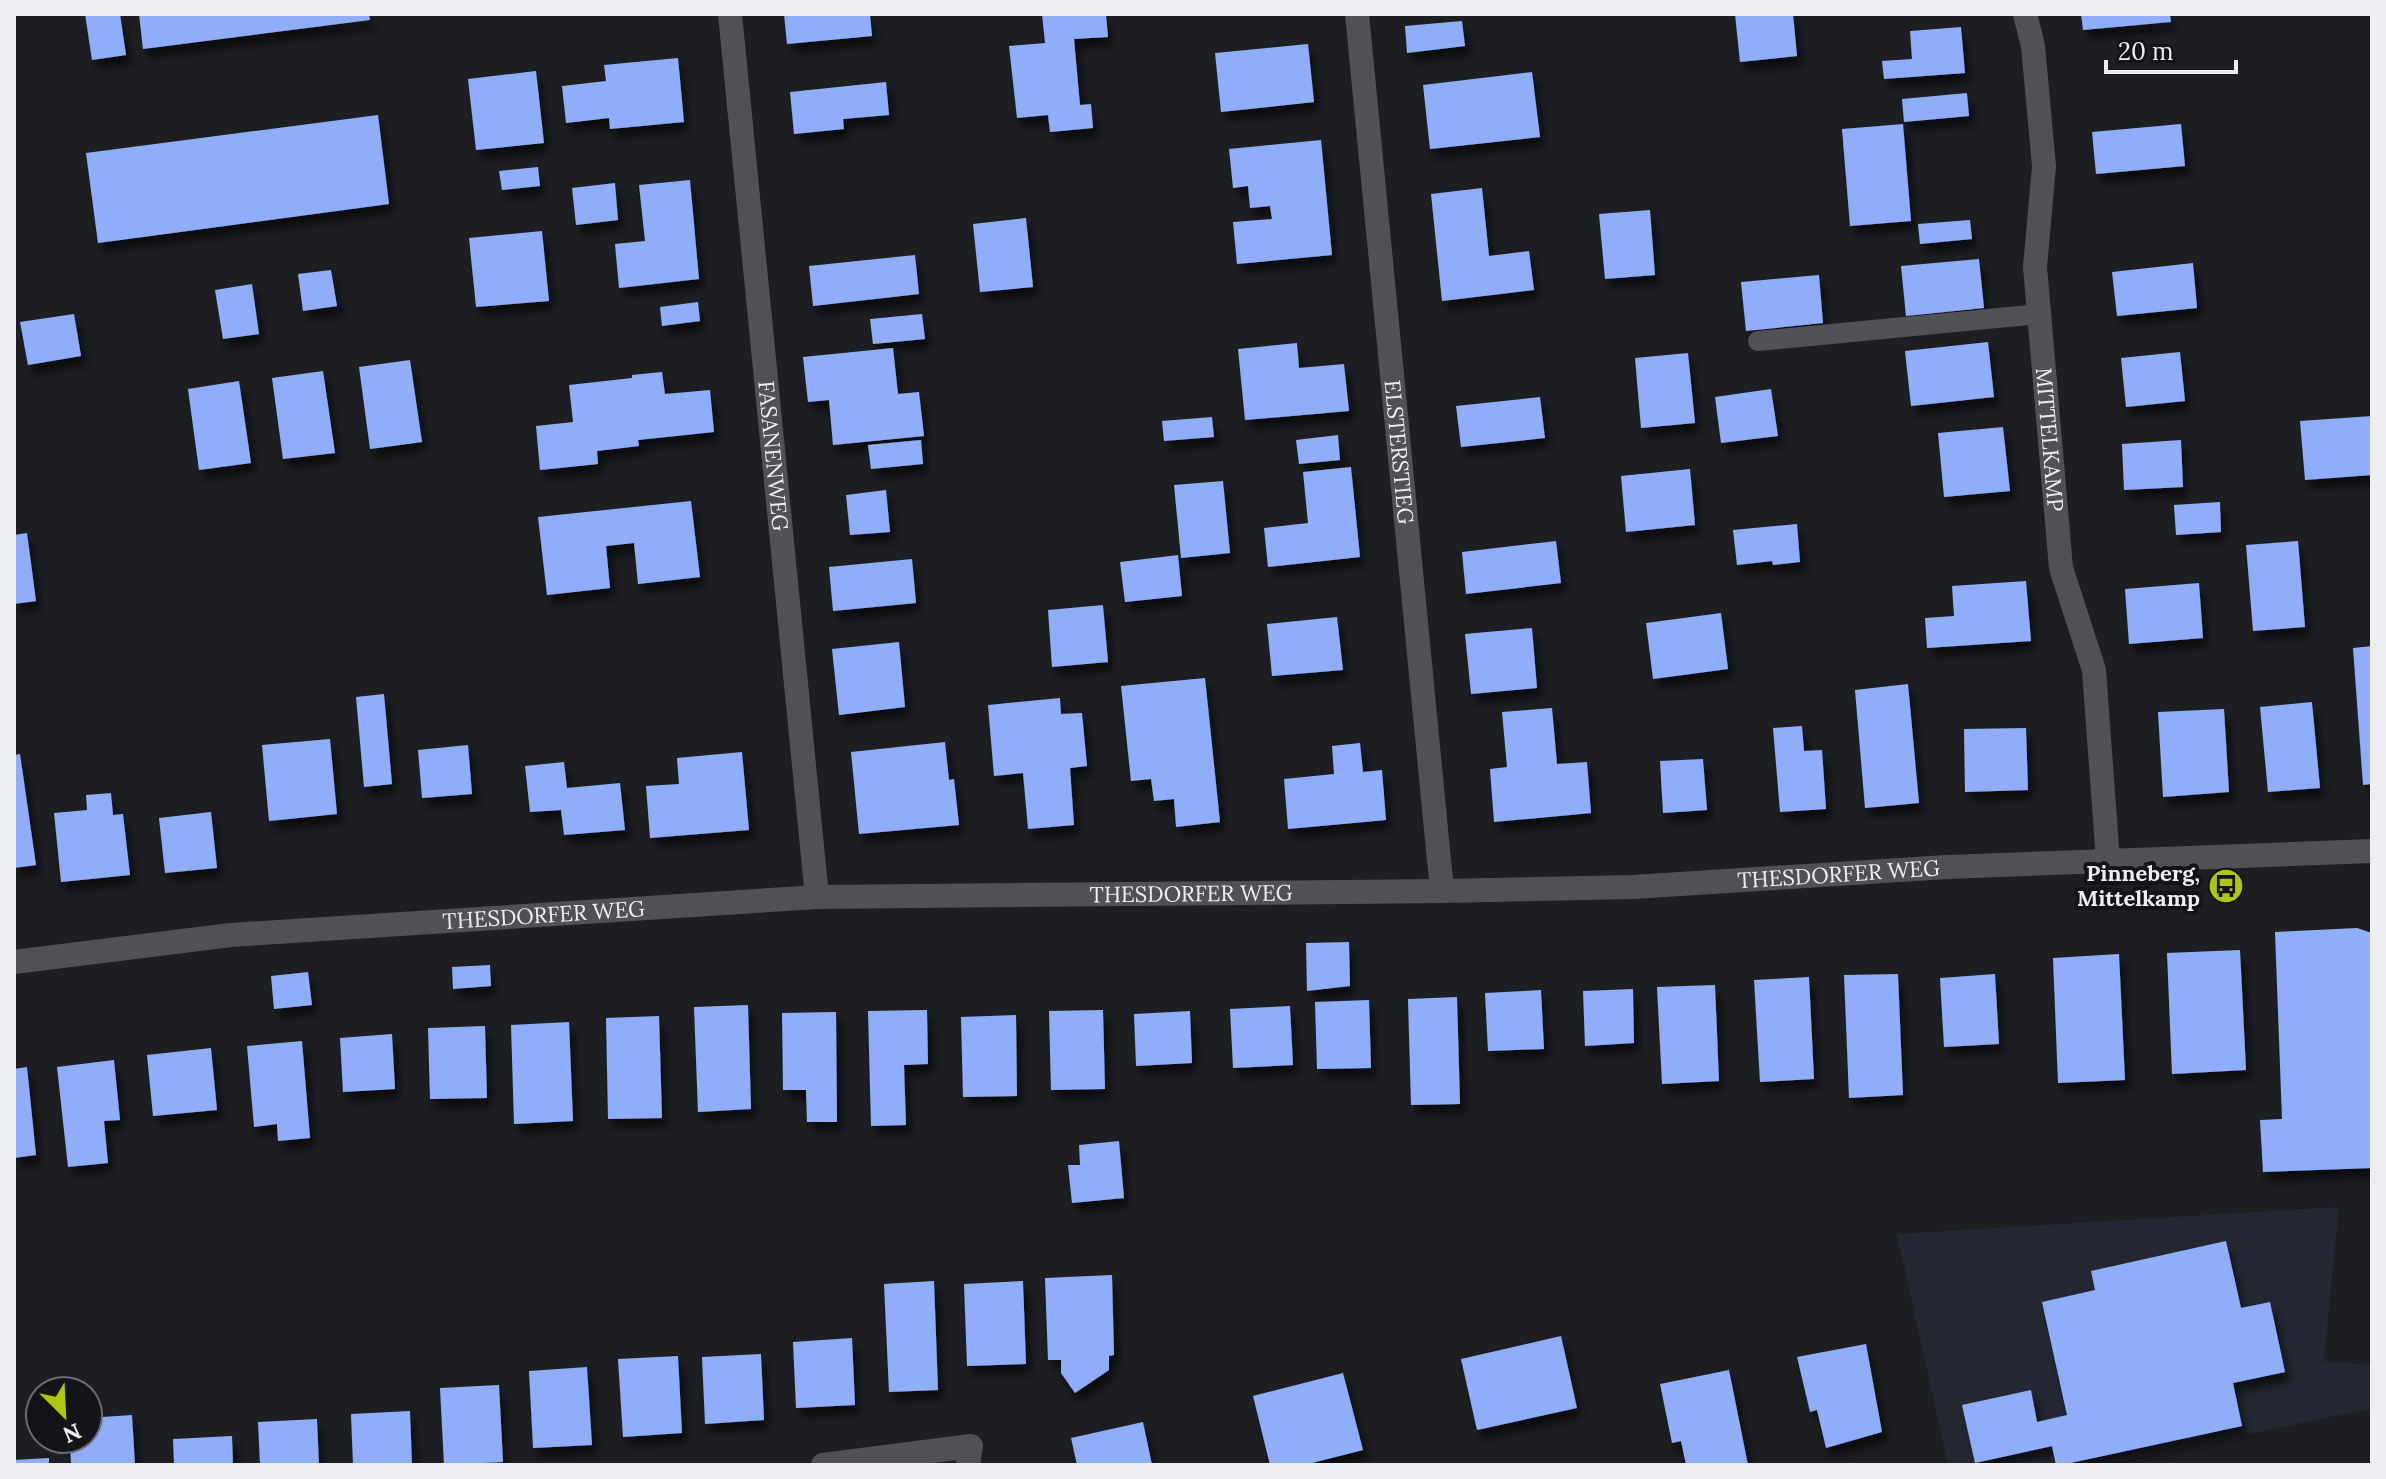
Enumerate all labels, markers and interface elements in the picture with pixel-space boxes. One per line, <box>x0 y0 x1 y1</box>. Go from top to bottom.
scale bar <box>2106 24 2236 74</box>
text: 20 m <box>2118 36 2174 67</box>
street label: MITTELKAMP <box>2030 366 2070 513</box>
street label: ELSTERSTIEG <box>1379 378 1420 526</box>
street label: FASANENWEG <box>752 379 795 533</box>
street label: THESDORFER WEG <box>1737 853 1941 894</box>
place label: Pinneberg, Mittelkamp <box>2077 859 2200 912</box>
bus stop icon: Pinneberg, Mittelkamp <box>2207 867 2245 905</box>
street label: THESDORFER WEG <box>1090 878 1293 908</box>
street label: THESDORFER WEG <box>442 894 646 935</box>
north arrow <box>24 1375 104 1455</box>
text: N <box>59 1417 86 1450</box>

